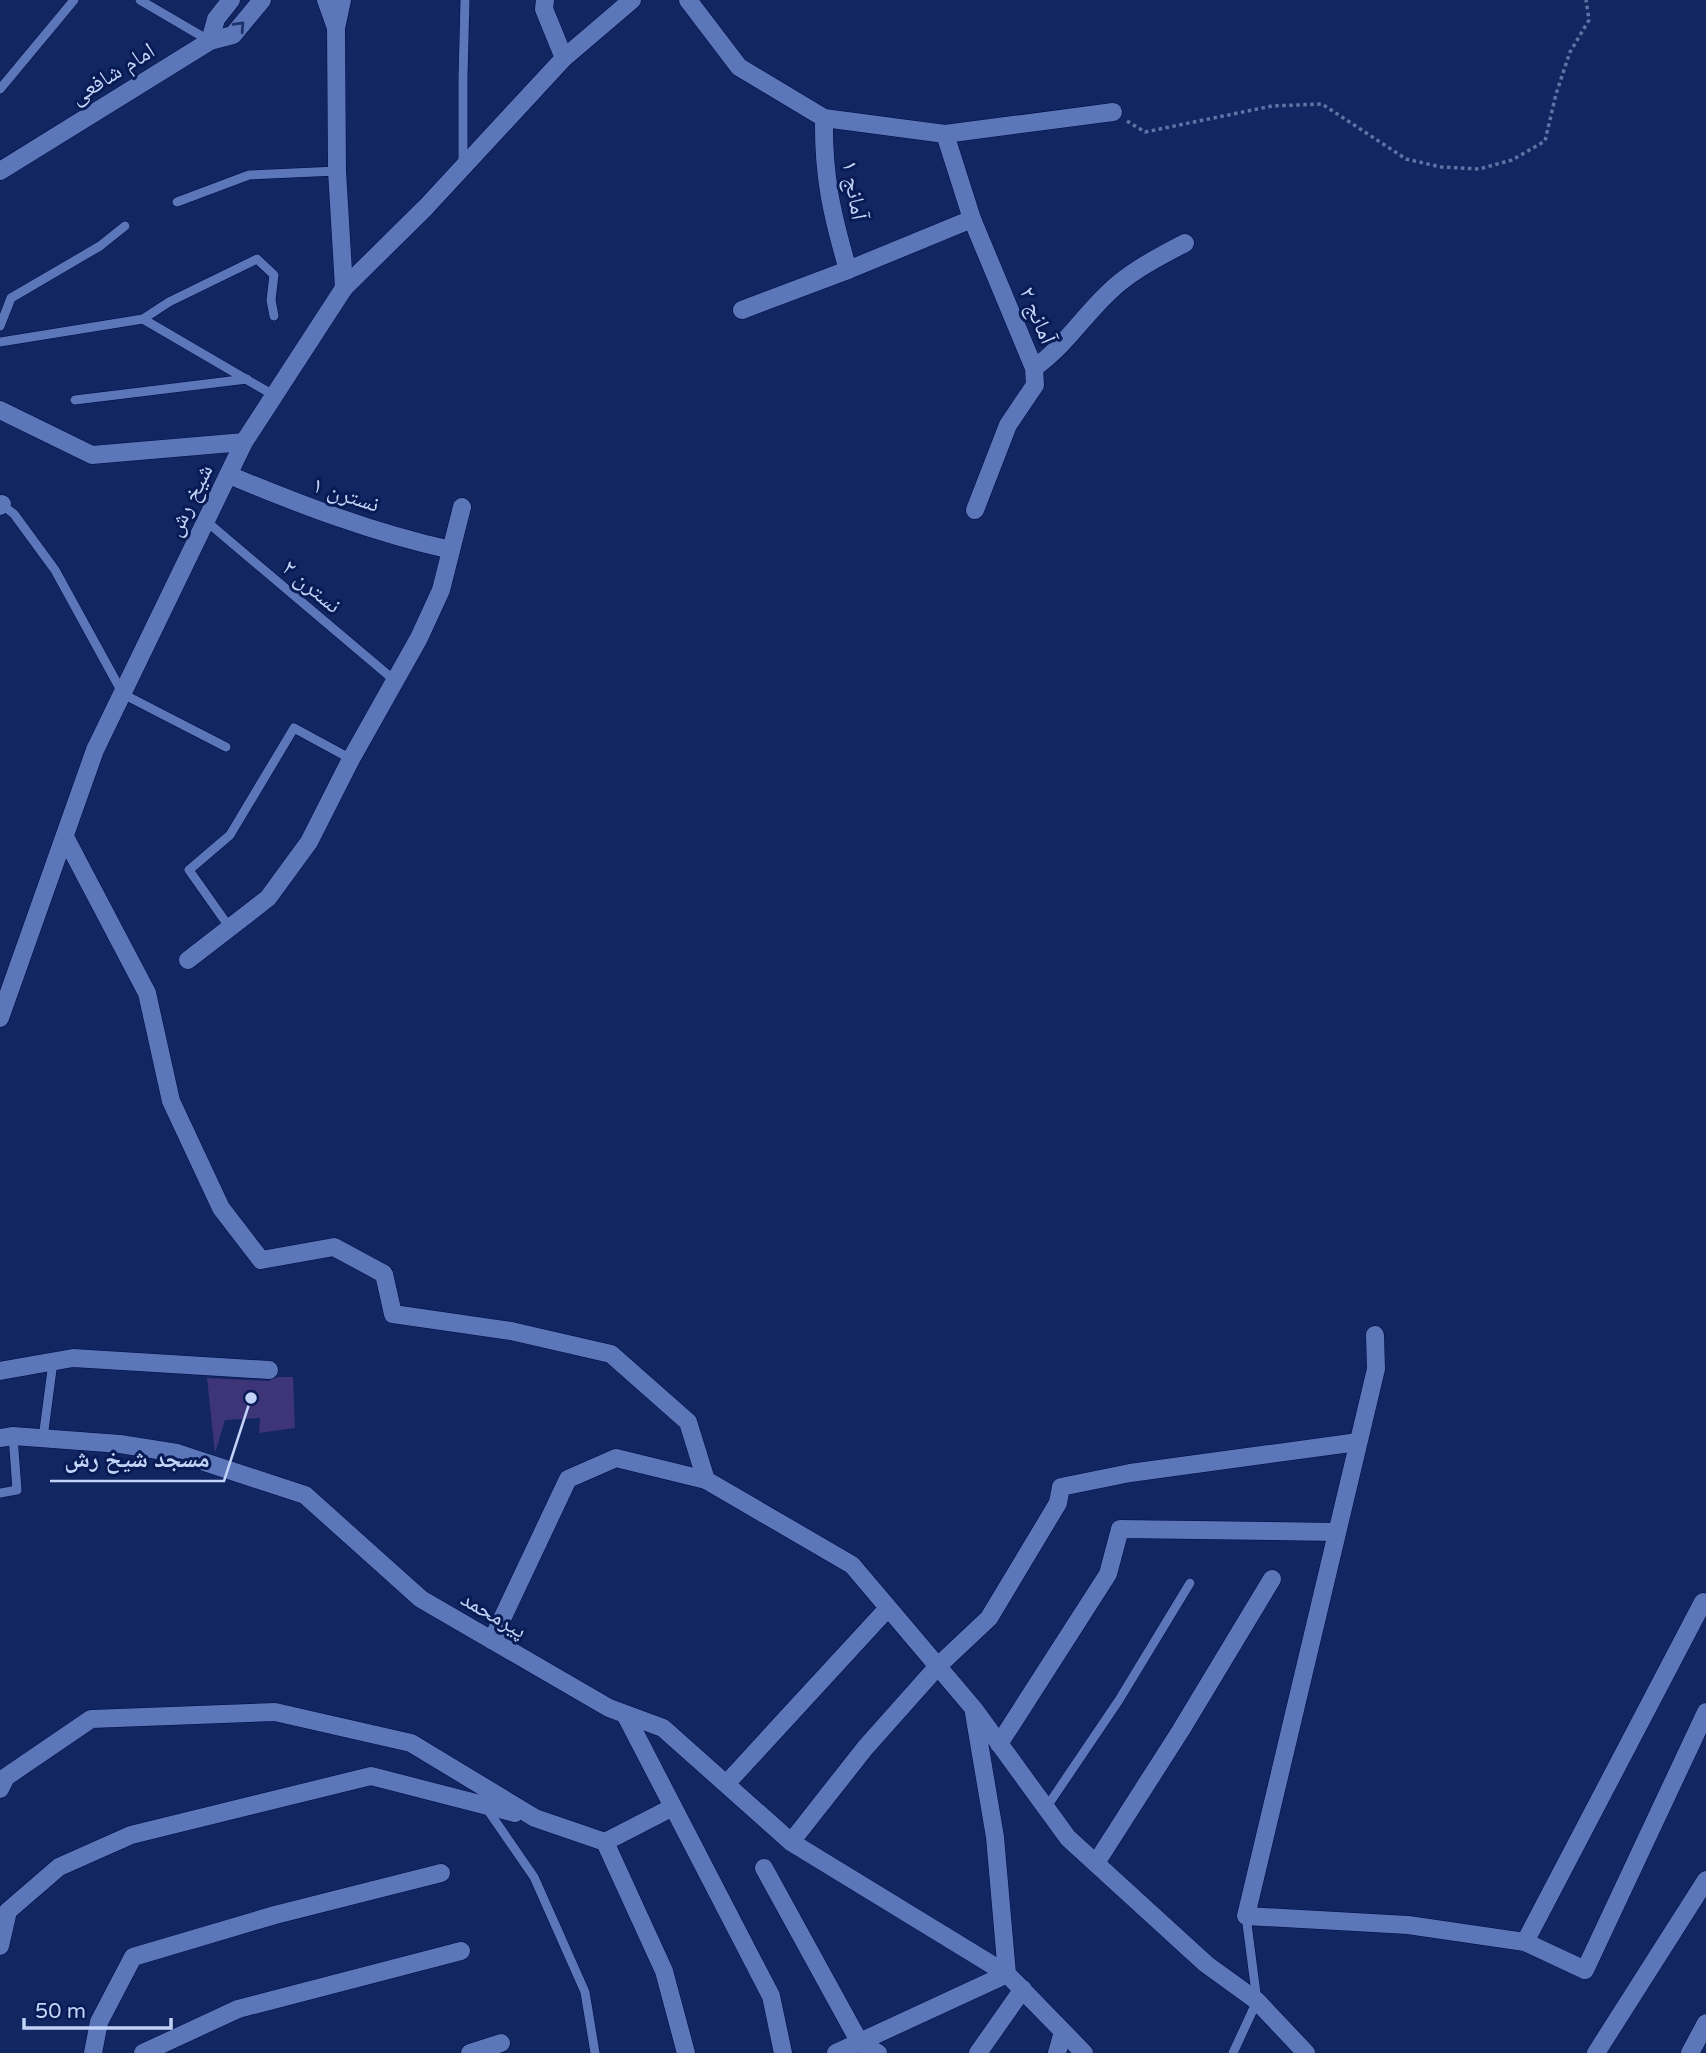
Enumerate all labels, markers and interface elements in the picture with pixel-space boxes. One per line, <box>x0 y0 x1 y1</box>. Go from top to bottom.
one-way arrow <box>232 21 244 34</box>
street label: امام شافعی <box>65 37 161 112</box>
street label: آمانج ۱ <box>835 158 873 223</box>
street label: آمانج ۲ <box>1013 282 1062 349</box>
street label: شیخ رش <box>160 460 219 541</box>
street label: نسترن ۱ <box>309 471 383 519</box>
street label: نسترن ۲ <box>276 554 347 620</box>
callout: مسجد شیخ رش <box>50 1436 224 1481</box>
text: مسجد شیخ رش <box>64 1445 210 1474</box>
street label: پیرمحمد <box>455 1585 532 1645</box>
scale bar <box>24 1986 172 2030</box>
text: 50 m <box>35 1999 86 2024</box>

